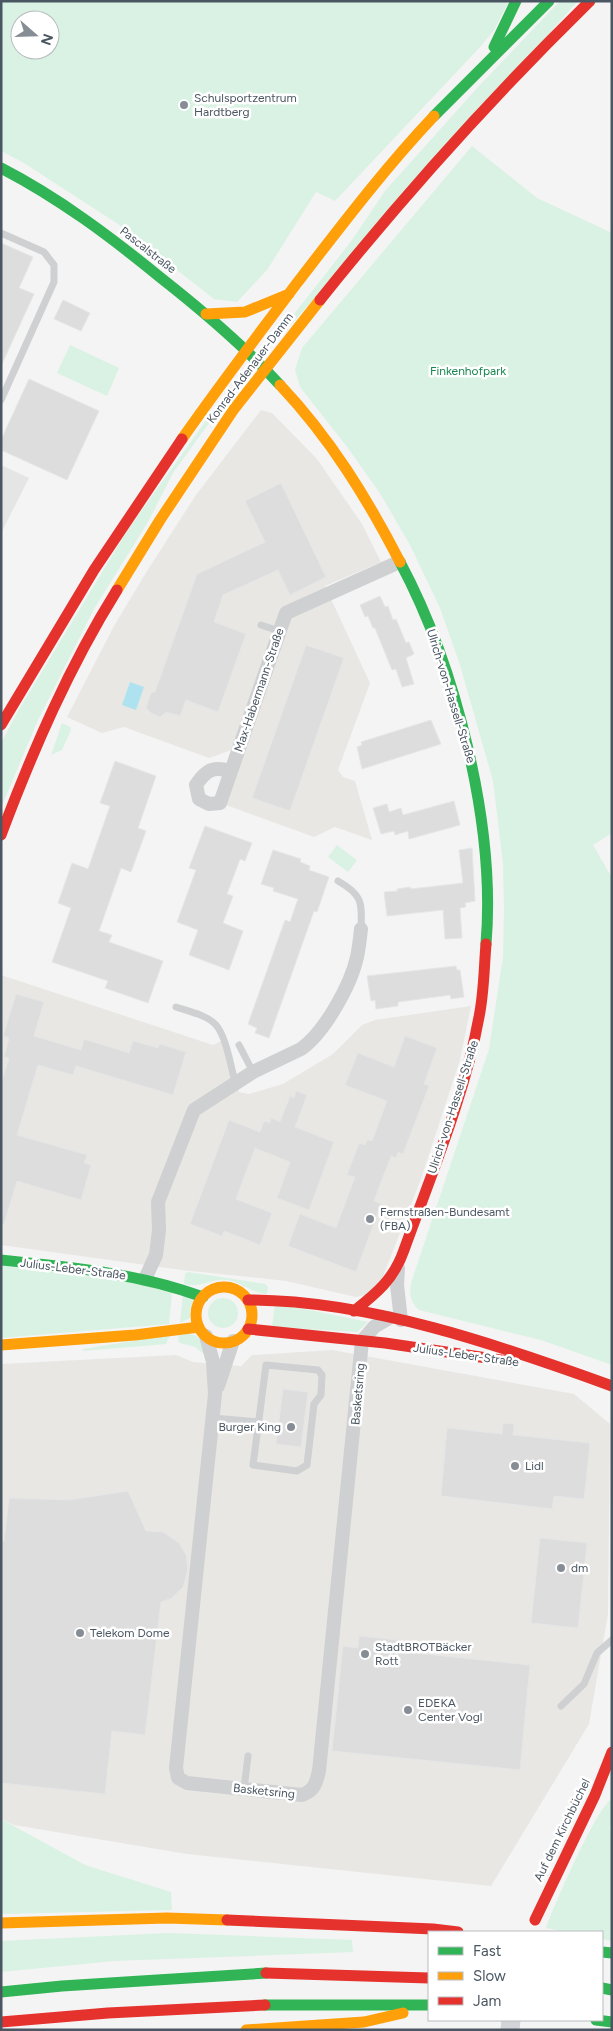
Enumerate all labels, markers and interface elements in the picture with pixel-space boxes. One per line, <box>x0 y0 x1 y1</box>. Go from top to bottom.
north arrow <box>10 10 60 60</box>
text: N <box>37 31 57 47</box>
place label: Schulsportzentrum Hardtberg <box>194 91 297 119</box>
marker: Schulsportzentrum Hardtberg <box>178 99 190 111</box>
street label: Pascalstraße <box>117 224 179 277</box>
street label: Konrad-Adenauer-Damm <box>204 310 296 426</box>
park label: Finkenhofpark <box>430 364 506 378</box>
street label: Max-Habermann-Straße <box>231 626 287 754</box>
street label: Ulrich-von-Hassell-Straße <box>424 627 478 765</box>
street label: Ulrich-von-Hassell-Straße <box>425 1038 481 1175</box>
place label: Fernstraßen-Bundesamt (FBA) <box>380 1205 510 1233</box>
marker: Fernstraßen-Bundesamt (FBA) <box>364 1213 376 1225</box>
street label: Julius-Leber-Straße <box>19 1256 127 1282</box>
street label: Julius-Leber-Straße <box>412 1341 520 1369</box>
street label: Basketsring <box>348 1363 368 1425</box>
place label: Burger King <box>218 1420 281 1434</box>
marker: Burger King <box>285 1421 297 1433</box>
place label: Lidl <box>525 1459 544 1473</box>
marker: Lidl <box>509 1460 521 1472</box>
place label: dm <box>571 1561 588 1575</box>
marker: dm <box>555 1562 567 1574</box>
place label: Telekom Dome <box>90 1626 170 1640</box>
marker: Telekom Dome <box>74 1627 86 1639</box>
place label: StadtBROTBäcker Rott <box>375 1640 471 1668</box>
marker: StadtBROTBäcker Rott <box>359 1648 371 1660</box>
place label: EDEKA Center Vogl <box>418 1696 482 1724</box>
marker: EDEKA Center Vogl <box>402 1704 414 1716</box>
street label: Auf dem Kirchbüchel <box>531 1776 593 1884</box>
street label: Basketsring <box>232 1781 296 1801</box>
legend <box>428 1931 603 2021</box>
text: Fast <box>473 1942 502 1960</box>
text: Slow <box>473 1967 506 1985</box>
text: Jam <box>473 1992 501 2010</box>

